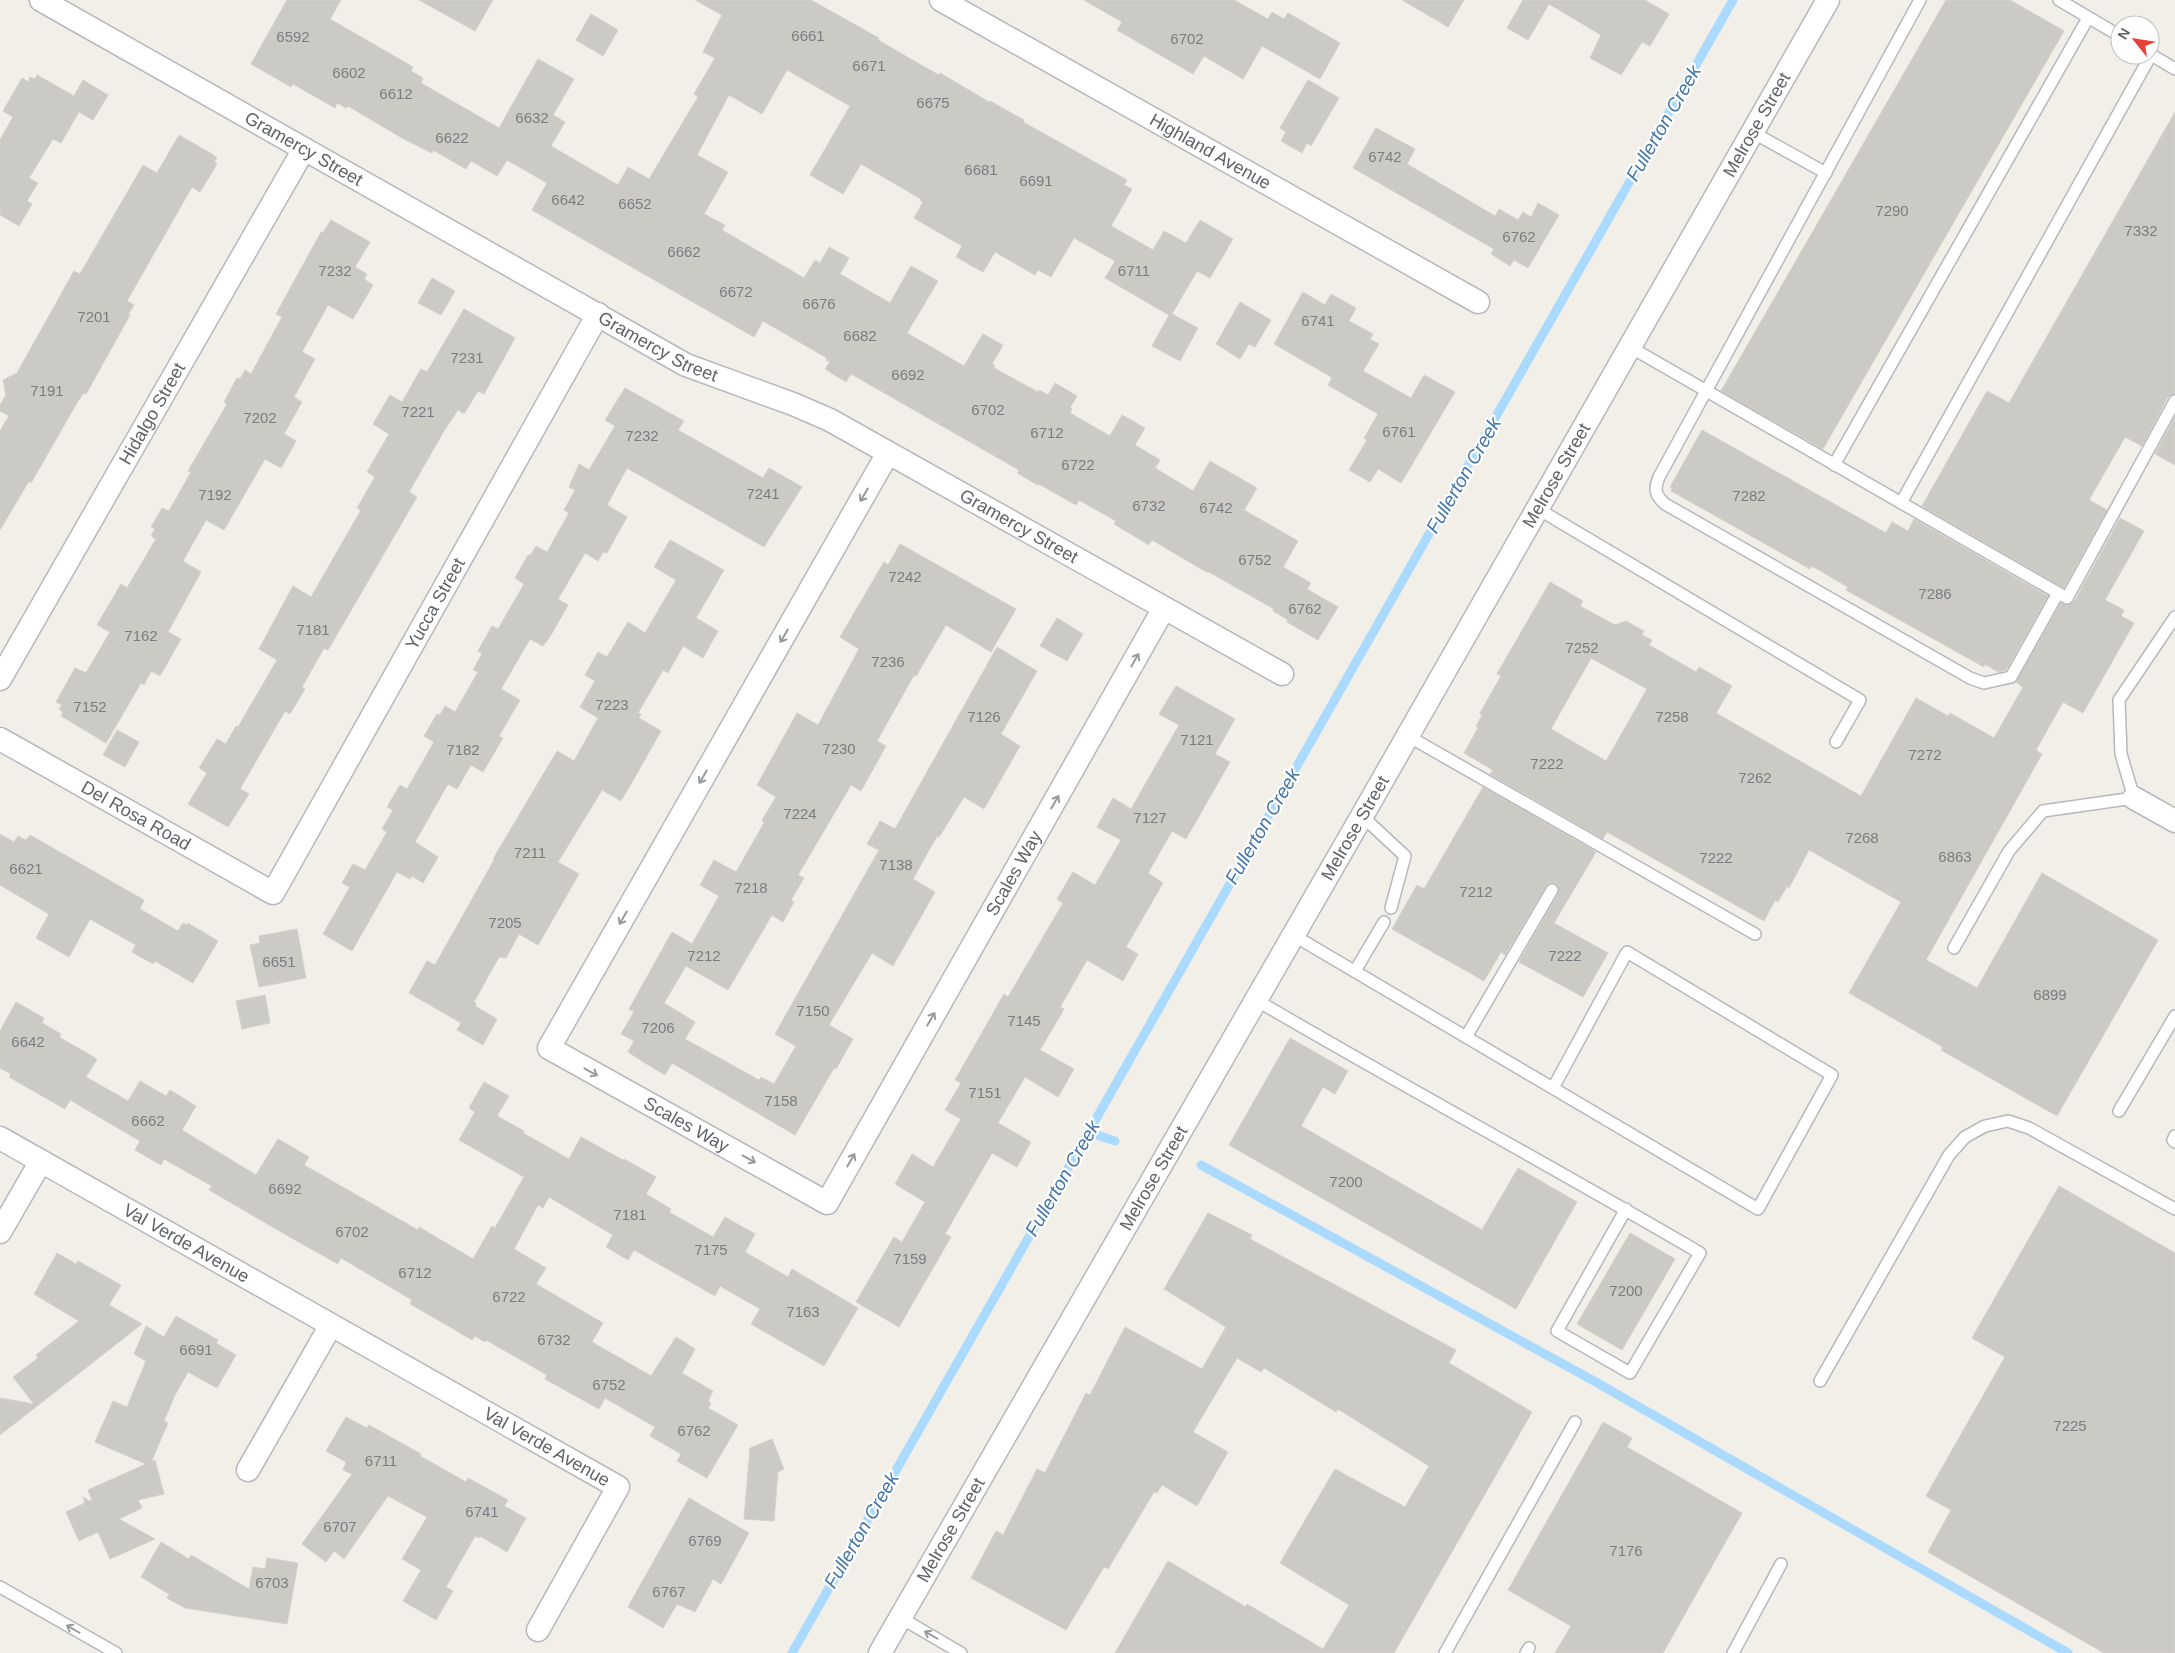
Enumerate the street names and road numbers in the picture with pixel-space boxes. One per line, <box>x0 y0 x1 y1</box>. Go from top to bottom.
street label: Melrose Street <box>1719 69 1795 180</box>
street label: Gramercy Street <box>241 107 366 190</box>
street label: Highland Avenue <box>1146 109 1274 193</box>
street label: Gramercy Street <box>595 307 720 386</box>
street label: Hidalgo Street <box>115 359 189 468</box>
street label: Melrose Street <box>1519 420 1594 531</box>
street label: Gramercy Street <box>956 485 1081 567</box>
street label: Yucca Street <box>402 554 469 653</box>
street label: Melrose Street <box>1317 772 1393 884</box>
street label: Del Rosa Road <box>78 777 194 854</box>
street label: Scales Way <box>982 827 1046 919</box>
street label: Scales Way <box>640 1093 732 1156</box>
street label: Melrose Street <box>1116 1122 1191 1234</box>
street label: Val Verde Avenue <box>120 1200 253 1287</box>
street label: Val Verde Avenue <box>480 1403 613 1490</box>
street label: Melrose Street <box>913 1474 989 1586</box>

